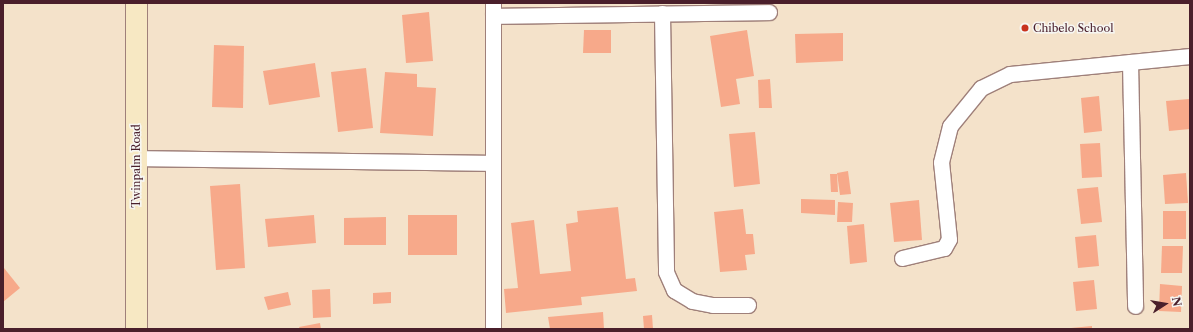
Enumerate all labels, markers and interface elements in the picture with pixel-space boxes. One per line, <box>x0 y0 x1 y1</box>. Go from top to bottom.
place label: Chibelo School <box>1033 21 1113 35</box>
marker: Chibelo School <box>1020 23 1030 33</box>
street label: Twinpalm Road <box>129 124 143 208</box>
north arrow <box>1145 284 1185 324</box>
text: N <box>1169 295 1185 308</box>

